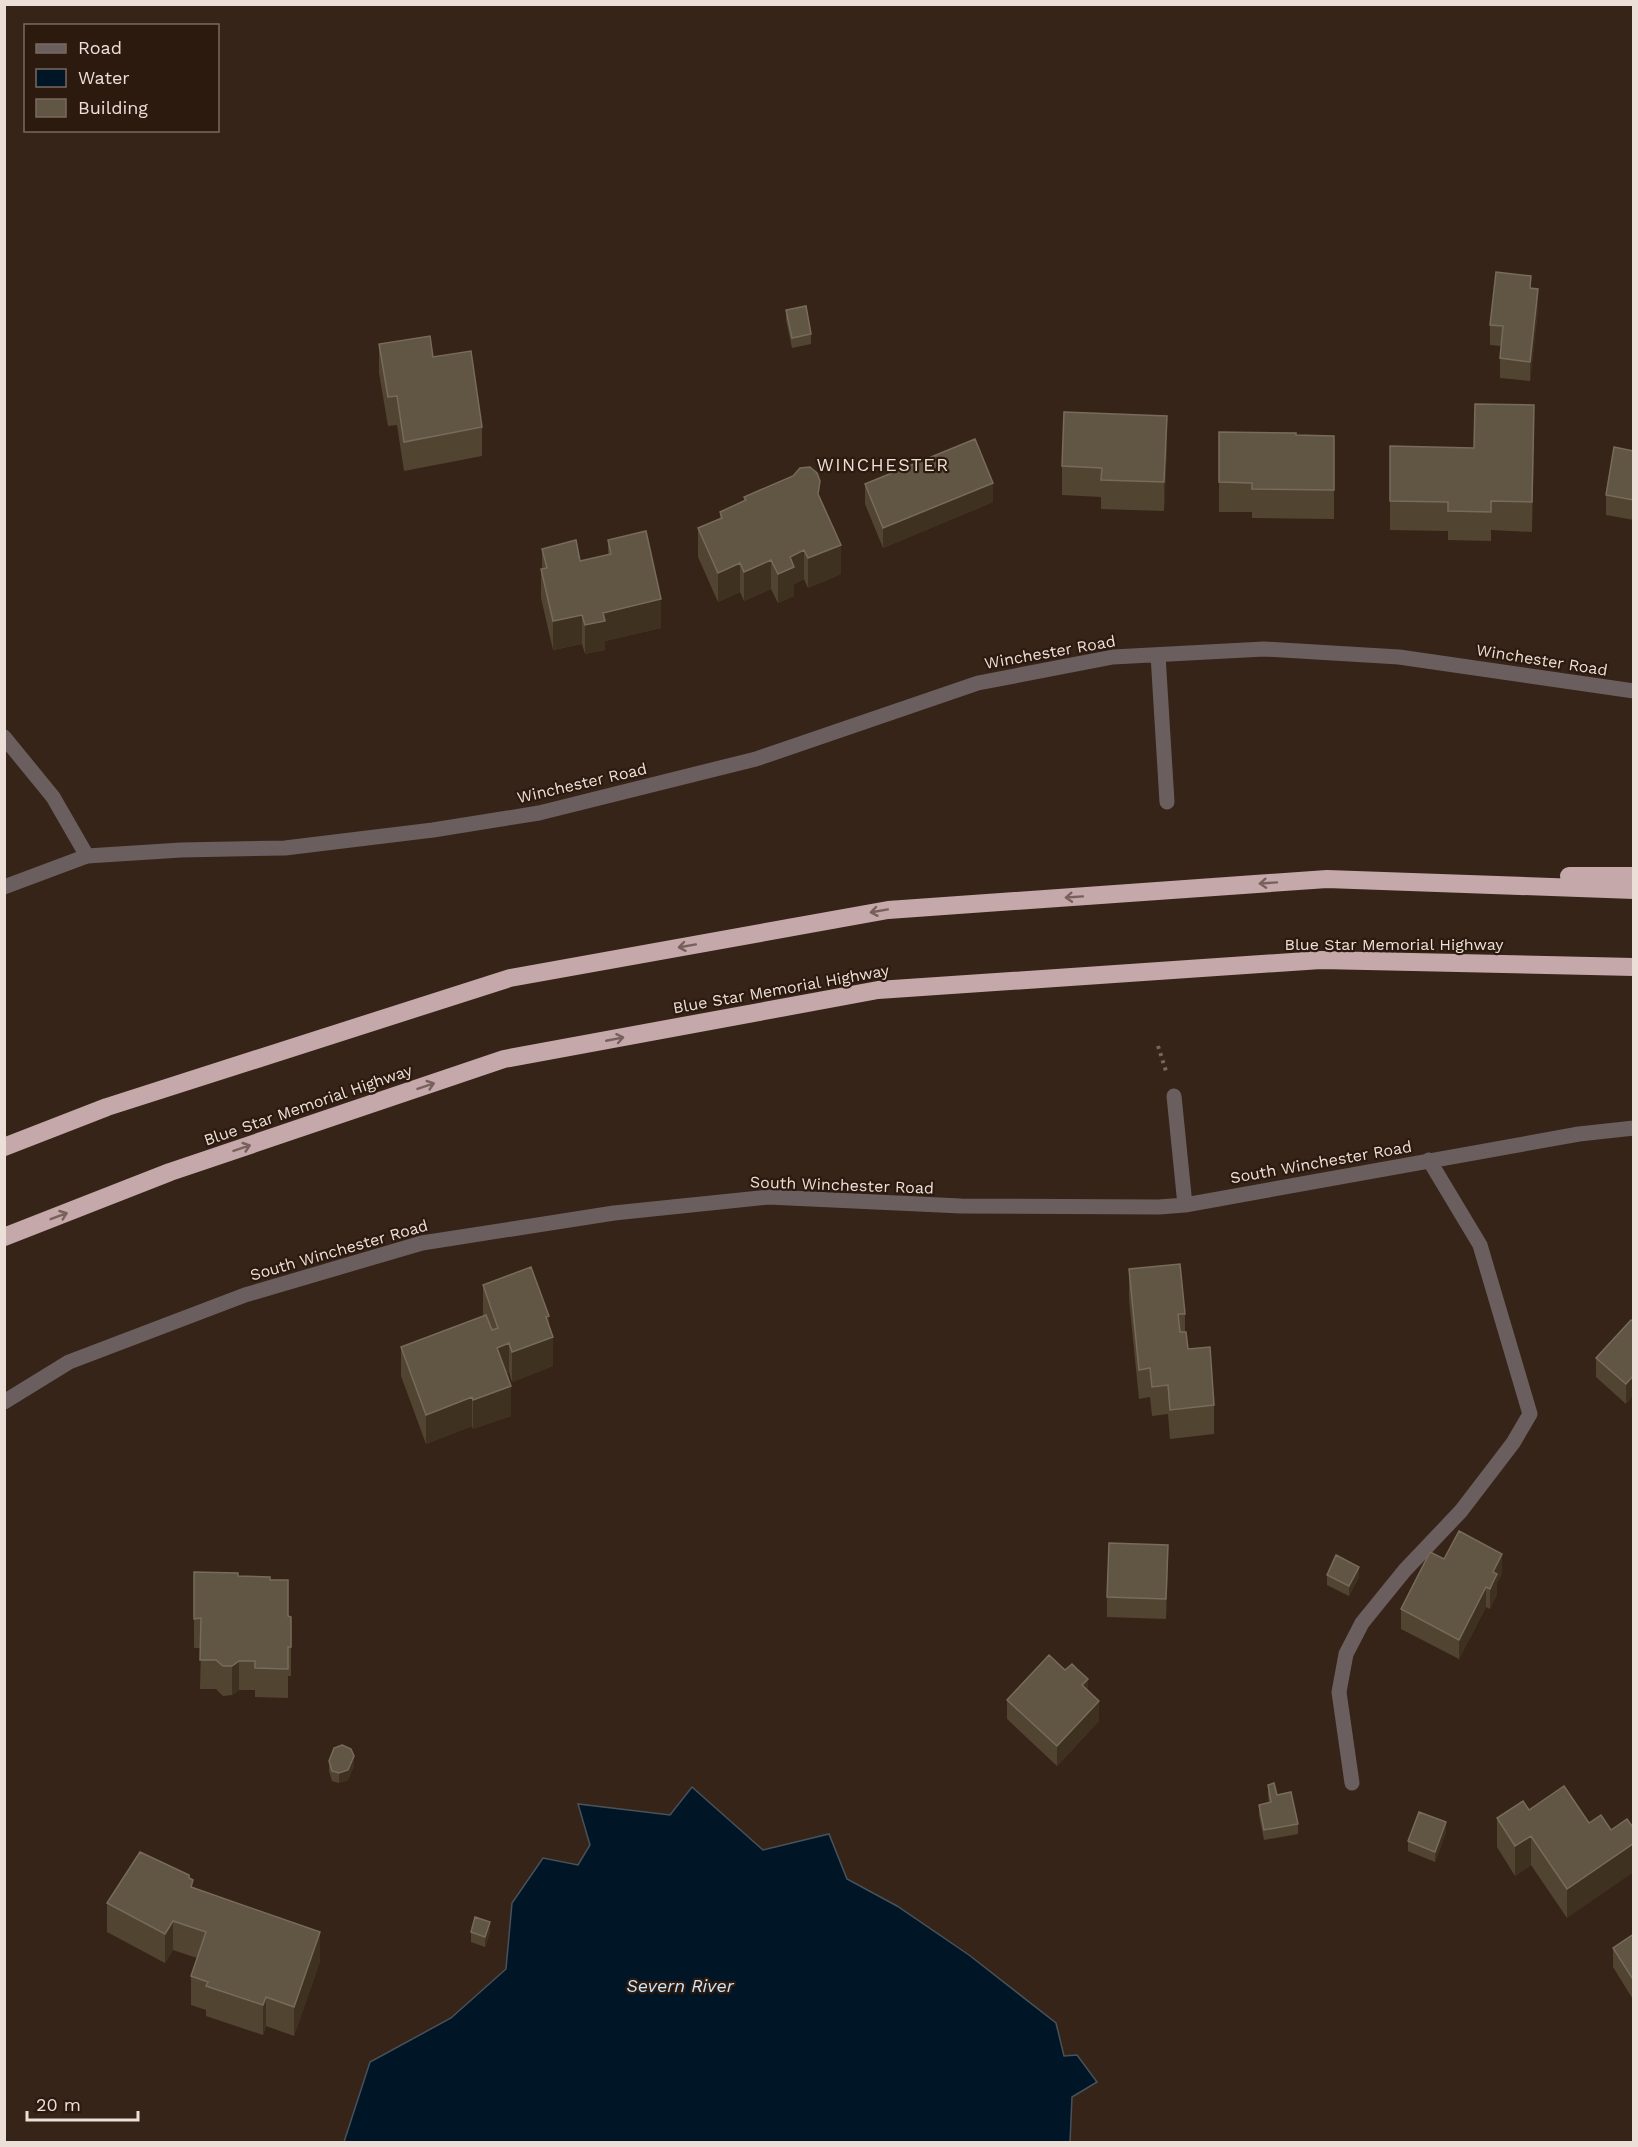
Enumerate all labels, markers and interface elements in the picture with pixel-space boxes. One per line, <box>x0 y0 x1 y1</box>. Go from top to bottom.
legend <box>24 24 219 132</box>
text: Road <box>78 37 122 58</box>
text: Water <box>78 67 130 88</box>
text: Building <box>78 97 148 118</box>
district label: WINCHESTER <box>816 454 950 475</box>
street label: Winchester Road <box>983 631 1117 673</box>
street label: Winchester Road <box>1475 640 1609 680</box>
street label: Winchester Road <box>515 759 649 807</box>
one-way arrow <box>1259 878 1279 889</box>
one-way arrow <box>1064 892 1084 903</box>
one-way arrow <box>870 906 890 917</box>
street label: Blue Star Memorial Highway <box>1284 935 1504 954</box>
one-way arrow <box>678 941 698 952</box>
street label: Blue Star Memorial Highway <box>671 960 891 1017</box>
one-way arrow <box>605 1033 625 1044</box>
street label: Blue Star Memorial Highway <box>201 1060 415 1150</box>
one-way arrow <box>416 1079 435 1090</box>
street label: South Winchester Road <box>1229 1137 1413 1187</box>
one-way arrow <box>232 1142 251 1153</box>
street label: South Winchester Road <box>750 1172 934 1198</box>
one-way arrow <box>49 1210 68 1221</box>
street label: South Winchester Road <box>248 1215 430 1285</box>
water label: Severn River <box>626 1975 735 1996</box>
scale bar <box>27 2084 138 2122</box>
text: 20 m <box>36 2094 81 2115</box>

